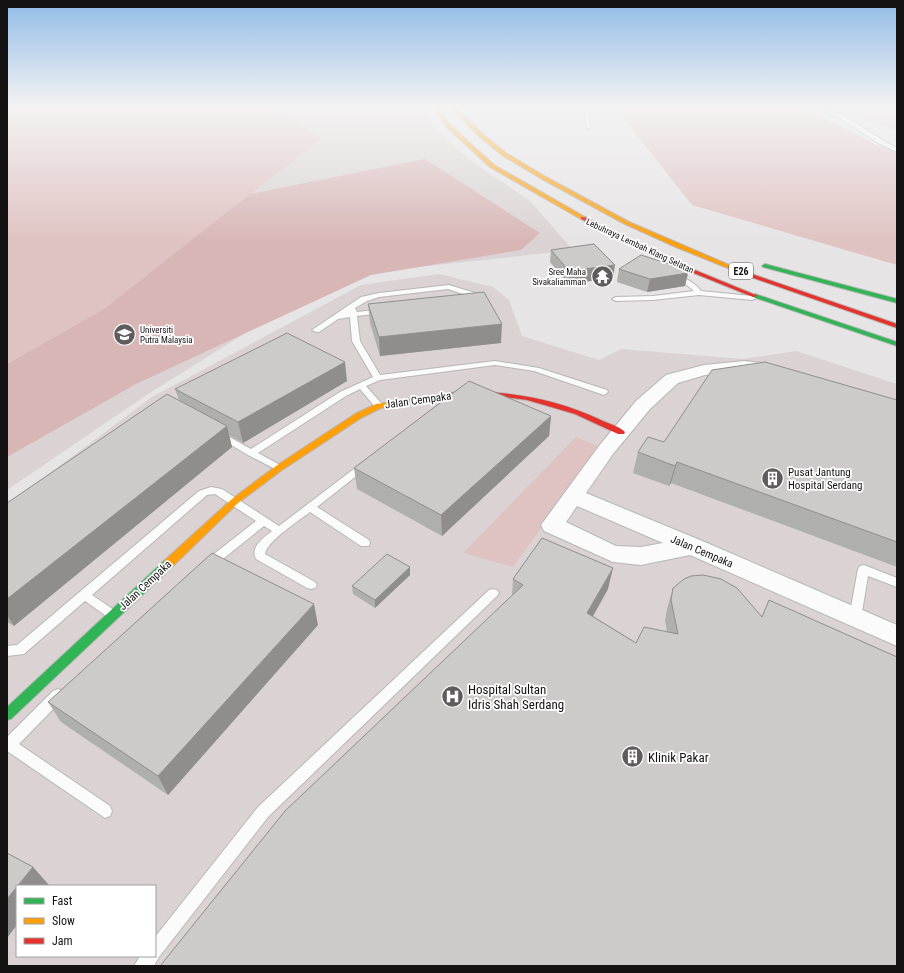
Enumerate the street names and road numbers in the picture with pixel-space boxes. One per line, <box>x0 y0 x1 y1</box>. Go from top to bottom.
street label: Lebuhraya Lembah Klang Selatan <box>585 217 695 275</box>
road number: E26 <box>729 263 753 279</box>
street label: Jalan Cempaka <box>384 389 452 412</box>
street label: Jalan Cempaka <box>669 532 735 570</box>
street label: Jalan Cempaka <box>116 558 174 613</box>

